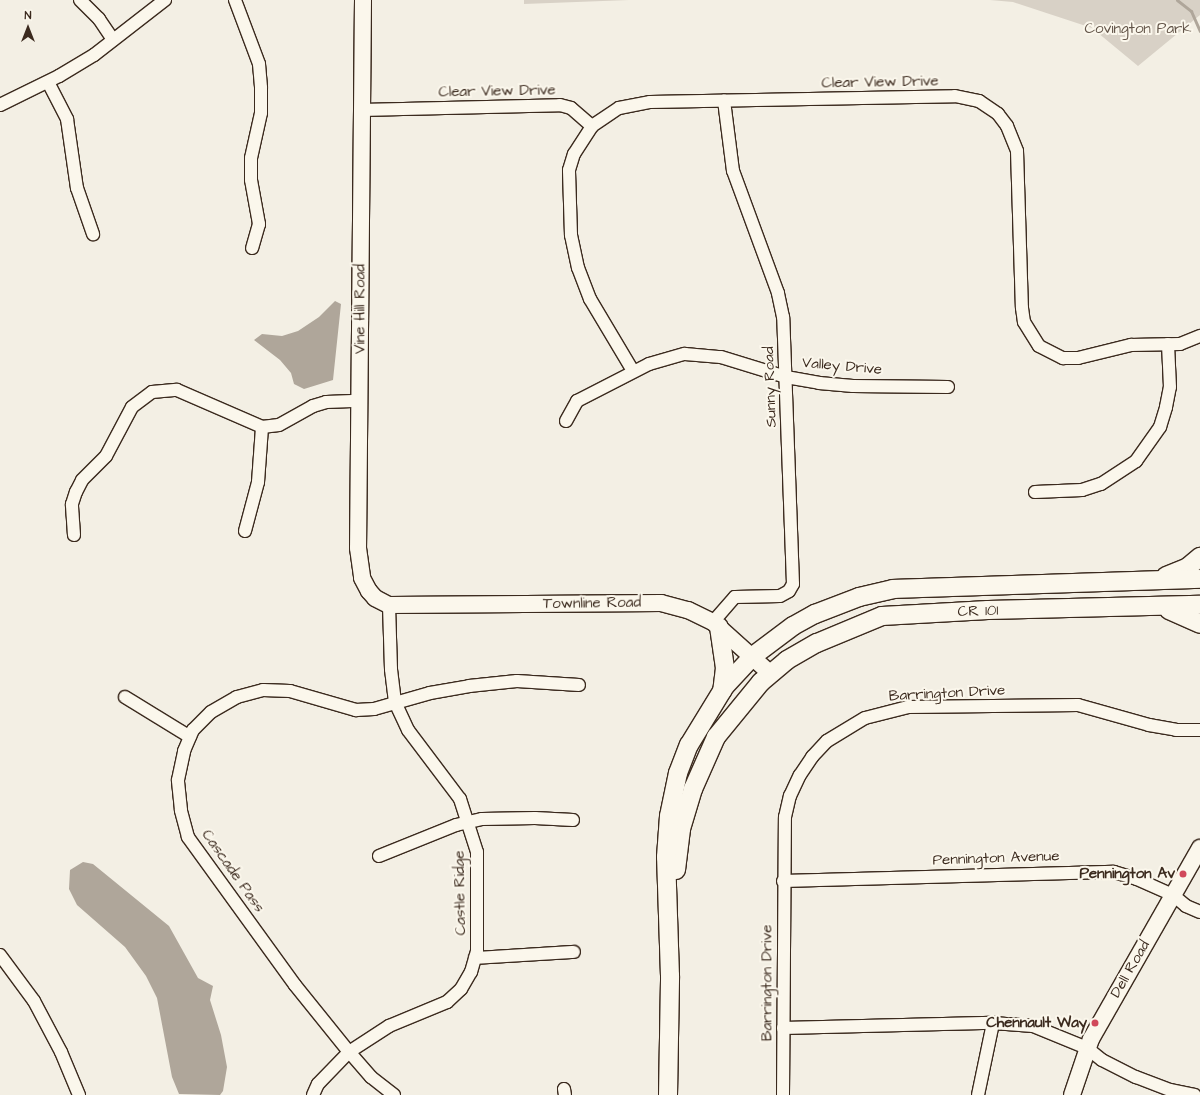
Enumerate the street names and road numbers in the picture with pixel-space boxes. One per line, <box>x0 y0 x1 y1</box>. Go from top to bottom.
street label: Clear View Drive <box>821 72 939 92</box>
street label: Clear View Drive <box>438 81 556 101</box>
street label: Vine Hill Road <box>351 264 369 354</box>
street label: Sunny Road <box>760 346 780 428</box>
street label: Valley Drive <box>801 354 883 378</box>
street label: Townline Road <box>543 593 641 613</box>
street label: CR 101 <box>957 601 999 621</box>
street label: Barrington Drive <box>888 681 1006 705</box>
street label: Cascade Pass <box>198 826 268 916</box>
street label: Pennington Avenue <box>932 847 1060 869</box>
street label: Castle Ridge <box>450 850 470 936</box>
street label: Barrington Drive <box>758 925 776 1041</box>
street label: Dell Road <box>1106 937 1154 1001</box>

